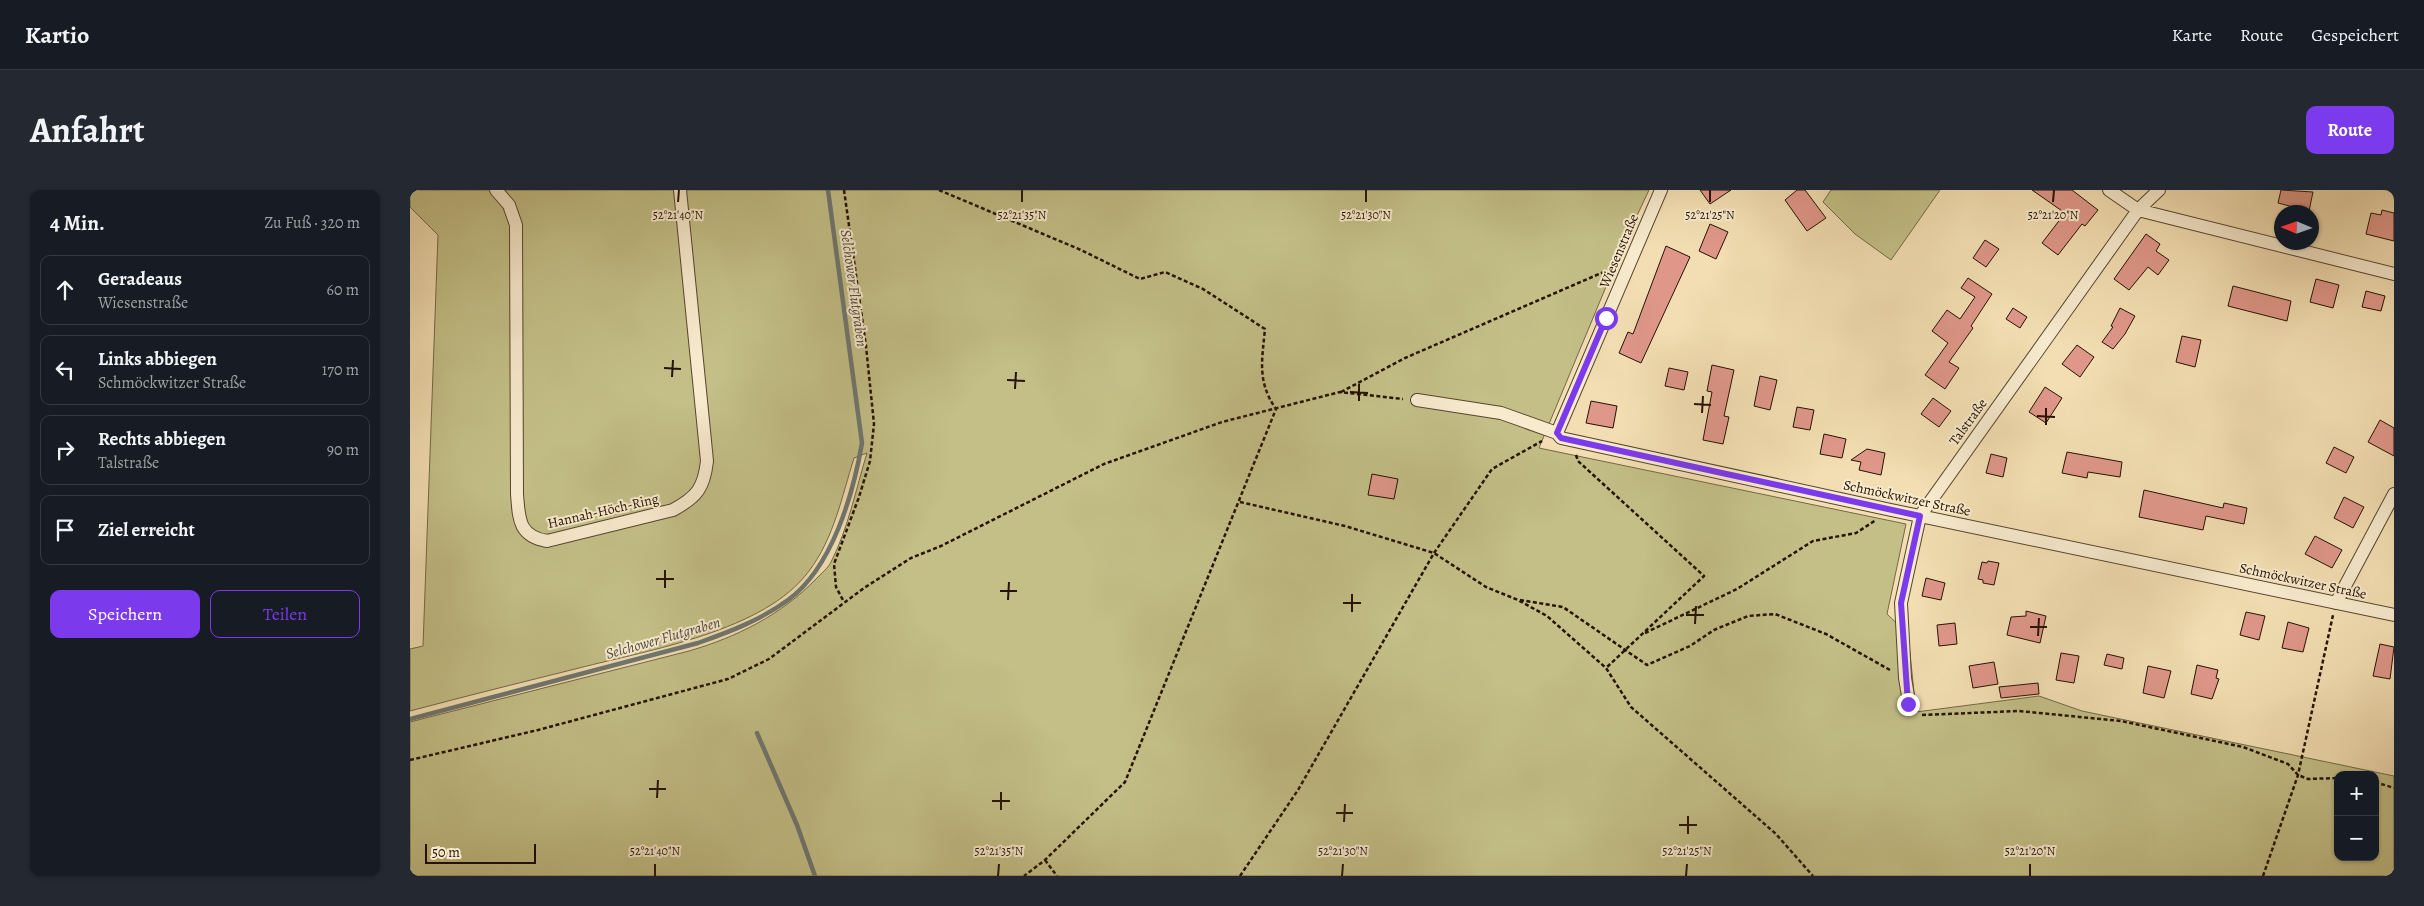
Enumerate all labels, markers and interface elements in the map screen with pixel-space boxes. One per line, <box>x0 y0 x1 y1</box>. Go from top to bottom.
text: Kartio <box>25 19 89 51</box>
text: Karte <box>2172 23 2212 47</box>
text: Route <box>2240 23 2283 47</box>
text: Gespeichert <box>2311 23 2399 47</box>
text: Anfahrt <box>30 106 145 154</box>
button: Route <box>2306 106 2394 154</box>
north arrow <box>2274 205 2319 250</box>
text: 52°21'40"N <box>653 207 704 223</box>
text: 52°21'35"N <box>998 207 1047 223</box>
text: 52°21'30"N <box>1341 207 1391 223</box>
text: 52°21'25"N <box>1685 207 1735 223</box>
text: 52°21'20"N <box>2028 207 2079 223</box>
text: 4 Min. <box>50 209 105 237</box>
street label: Wiesenstraße <box>1594 211 1643 292</box>
text: Zu Fuß · 320 m <box>264 212 360 234</box>
water label: Selchower Flutgraben <box>836 228 872 348</box>
text: Geradeaus <box>98 266 182 292</box>
icon: ahead <box>51 276 79 304</box>
text: 60 m <box>327 279 359 301</box>
text: Wiesenstraße <box>98 292 188 314</box>
route start <box>1595 307 1618 330</box>
text: Links abbiegen <box>98 346 217 372</box>
icon: left <box>51 356 79 384</box>
text: 170 m <box>322 359 359 381</box>
text: Schmöckwitzer Straße <box>98 372 246 394</box>
street label: Talstraße <box>1945 395 1991 449</box>
text: Rechts abbiegen <box>98 426 226 452</box>
icon: right <box>51 436 79 464</box>
text: 90 m <box>327 439 359 461</box>
text: Talstraße <box>98 452 159 474</box>
street label: Schmöckwitzer Straße <box>1842 475 1972 521</box>
street label: Hannah-Höch-Ring <box>545 489 661 533</box>
icon: arrive <box>51 516 79 544</box>
text: Ziel erreicht <box>98 517 195 543</box>
street label: Schmöckwitzer Straße <box>2238 558 2368 604</box>
button: Speichern <box>50 590 200 638</box>
button: Teilen <box>210 590 360 638</box>
water label: Selchower Flutgraben <box>603 612 723 664</box>
route end <box>1897 693 1920 716</box>
map controls <box>2334 771 2379 861</box>
button: + <box>2334 771 2379 816</box>
button: − <box>2334 816 2379 861</box>
scale bar <box>425 841 536 864</box>
text: 50 m <box>432 843 460 862</box>
text: 52°21'40"N <box>630 843 681 859</box>
text: 52°21'35"N <box>975 843 1024 859</box>
text: 52°21'30"N <box>1318 843 1368 859</box>
text: 52°21'25"N <box>1662 843 1712 859</box>
text: 52°21'20"N <box>2005 843 2056 859</box>

